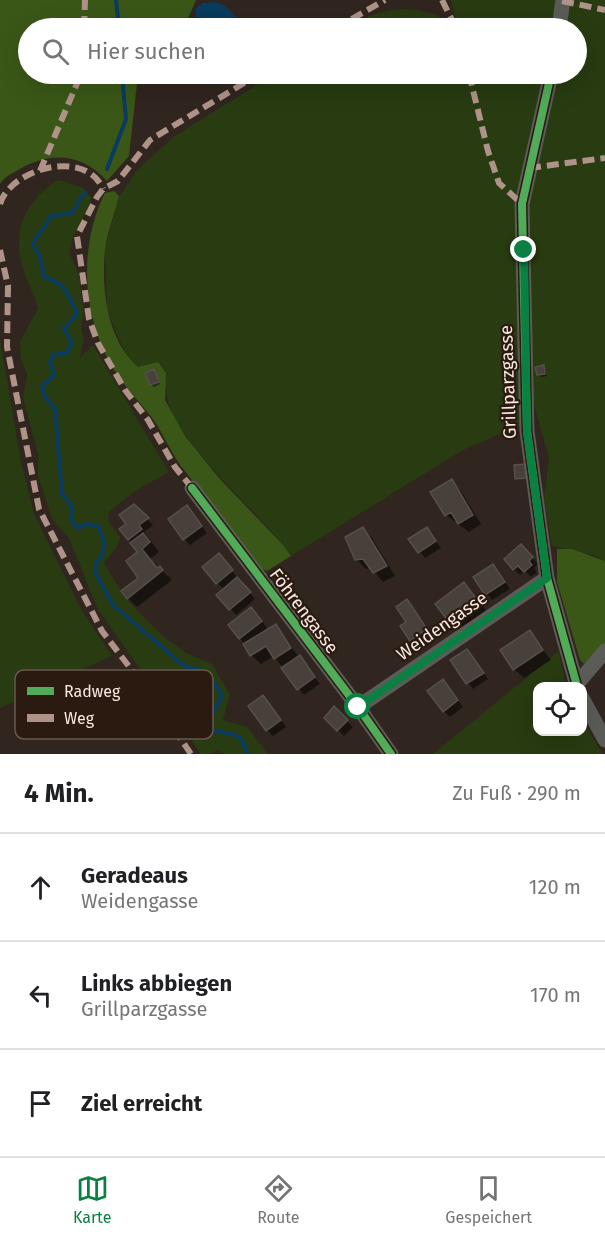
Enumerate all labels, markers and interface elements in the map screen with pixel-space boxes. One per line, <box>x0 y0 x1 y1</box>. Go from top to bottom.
search box <box>18 18 587 84</box>
icon: search <box>39 35 72 68</box>
text: Hier suchen <box>87 38 206 65</box>
route end <box>510 236 536 262</box>
street label: Grillparzgasse <box>495 325 521 439</box>
street label: Föhrengasse <box>265 564 343 658</box>
street label: Weidengasse <box>392 587 492 665</box>
legend <box>15 670 213 739</box>
text: Radweg <box>64 682 121 701</box>
map controls <box>533 682 587 736</box>
button: locate <box>533 682 587 736</box>
route start <box>344 693 370 719</box>
text: Weg <box>64 709 95 728</box>
text: 4 Min. <box>24 778 94 809</box>
text: Zu Fuß · 290 m <box>452 781 581 805</box>
text: Geradeaus <box>81 862 188 889</box>
icon: ahead <box>24 871 57 904</box>
text: 120 m <box>529 875 581 899</box>
text: Weidengasse <box>81 889 199 913</box>
text: Links abbiegen <box>81 970 232 997</box>
icon: left <box>24 979 57 1012</box>
text: 170 m <box>530 983 581 1007</box>
text: Grillparzgasse <box>81 997 207 1021</box>
icon: arrive <box>24 1087 57 1120</box>
text: Ziel erreicht <box>81 1090 202 1117</box>
tab: Karte <box>73 1172 111 1227</box>
tab: Route <box>257 1172 300 1227</box>
tab: Gespeichert <box>445 1172 532 1227</box>

